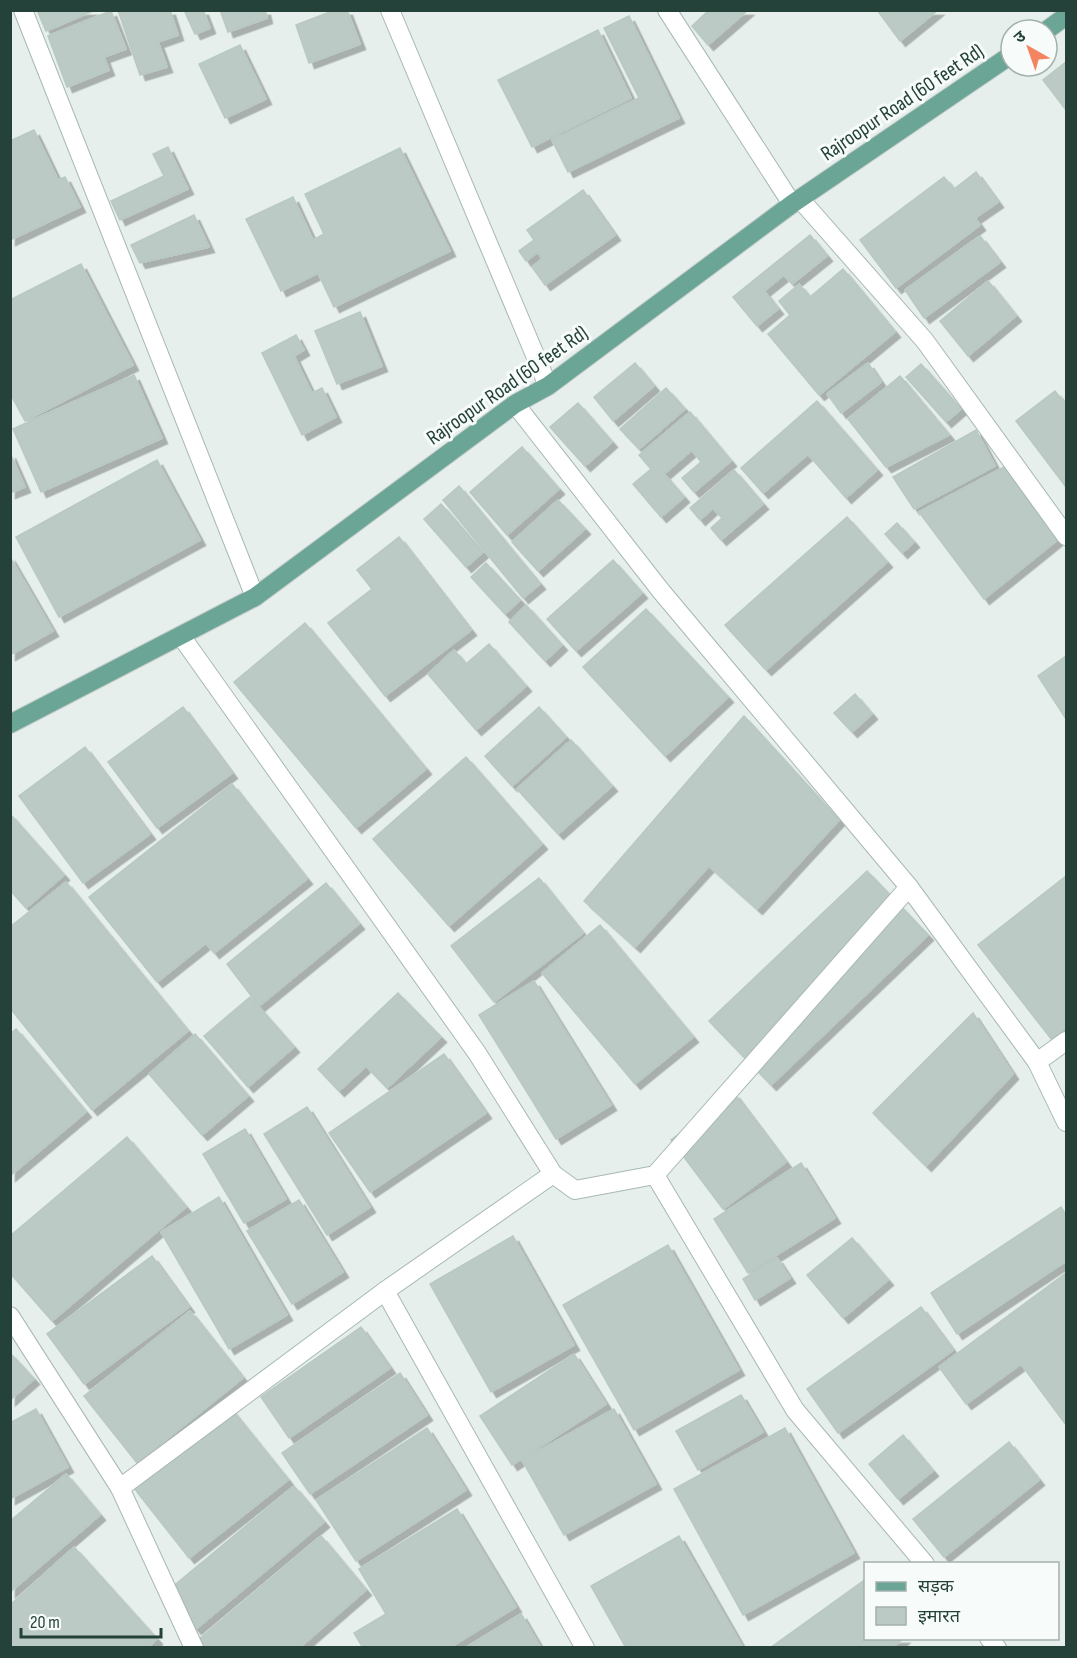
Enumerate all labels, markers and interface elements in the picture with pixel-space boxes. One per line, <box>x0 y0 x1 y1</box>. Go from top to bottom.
north arrow <box>999 18 1059 78</box>
text: उ <box>1011 27 1030 48</box>
street label: Rajroopur Road (60 feet Rd) <box>816 39 988 166</box>
street label: Rajroopur Road (60 feet Rd) <box>422 320 593 450</box>
legend <box>864 1562 1059 1640</box>
text: सड़क <box>918 1576 955 1597</box>
scale bar <box>21 1601 160 1639</box>
text: इमारत <box>918 1606 961 1627</box>
text: 20 m <box>30 1612 60 1633</box>

